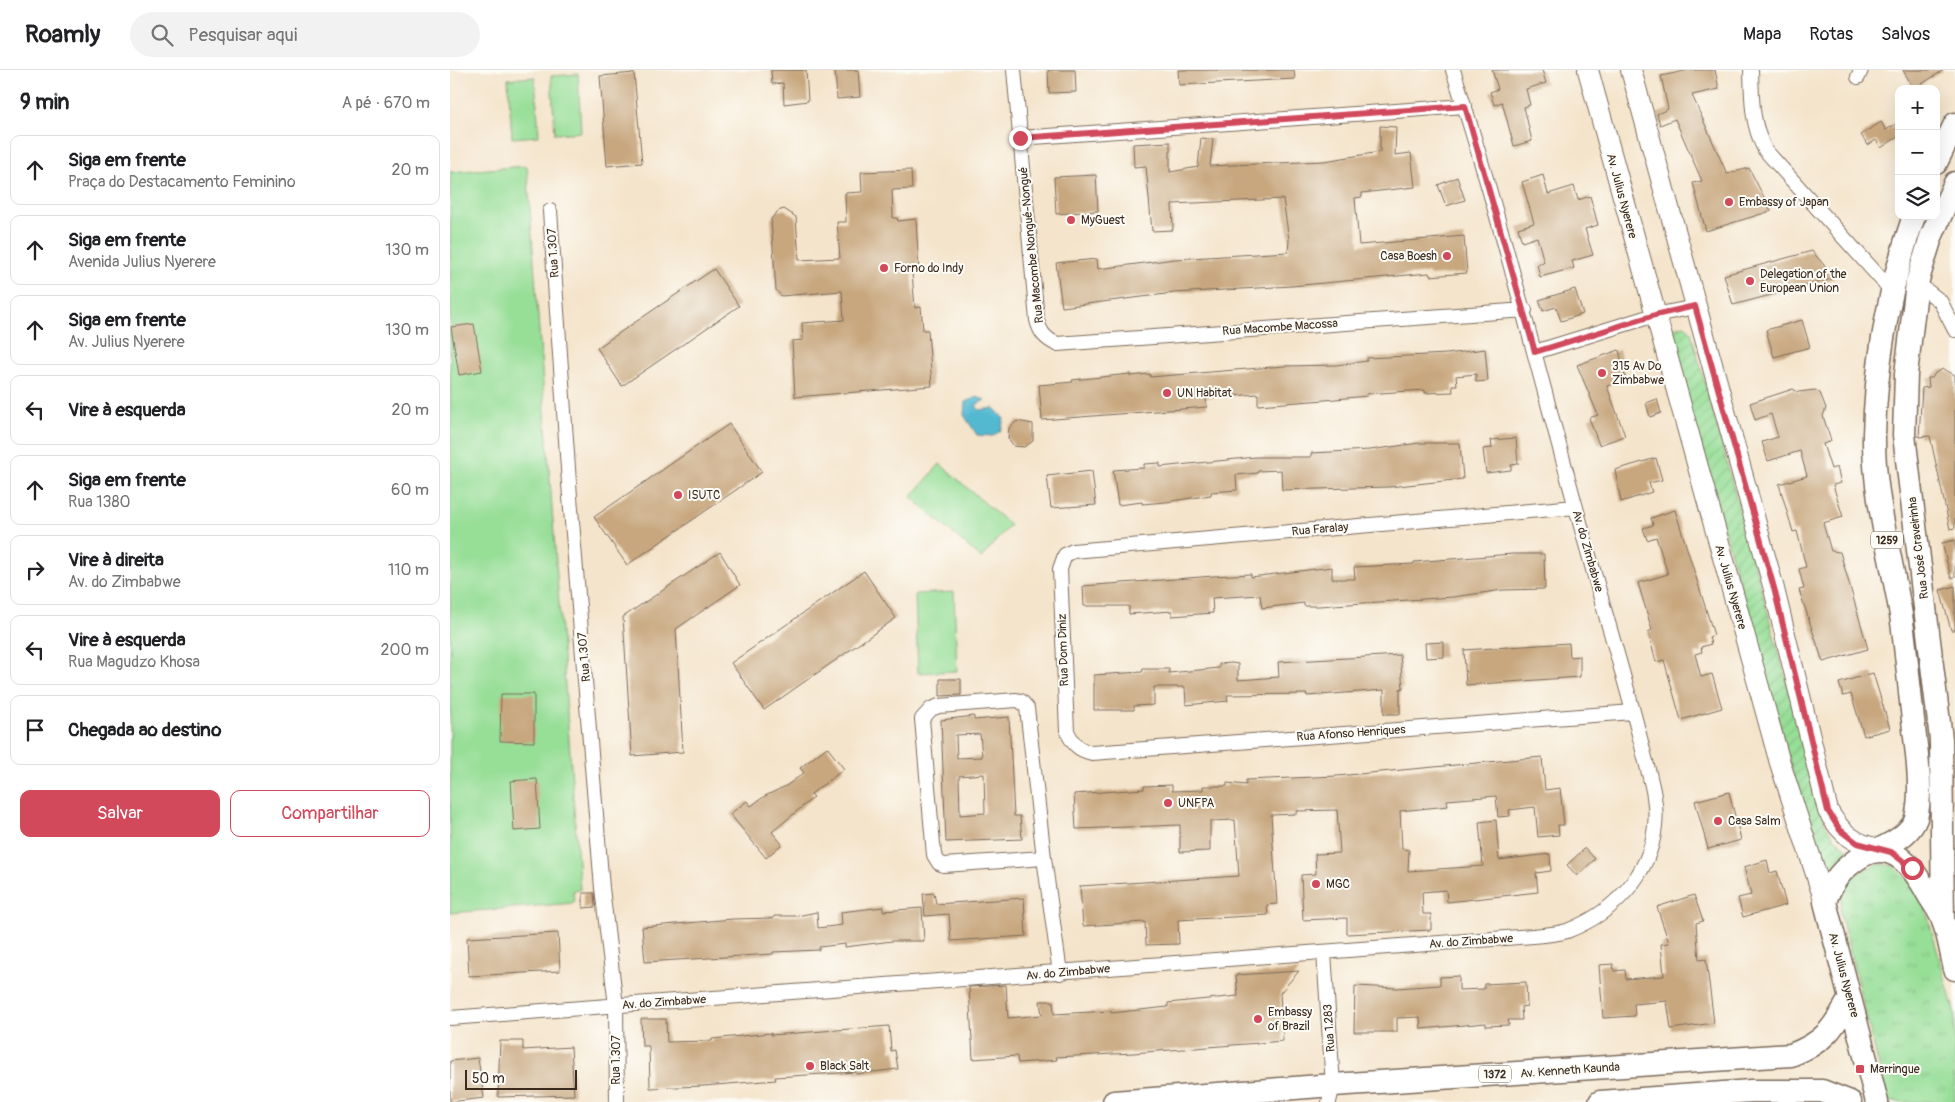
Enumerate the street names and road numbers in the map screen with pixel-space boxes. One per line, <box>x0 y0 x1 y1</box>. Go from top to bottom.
street label: Av. Julius Nyerere <box>1603 152 1640 240</box>
street label: Rua Macombe Nongué-Nongué <box>1016 166 1047 324</box>
street label: Rua 1.307 <box>544 227 563 278</box>
street label: Rua Macombe Macossa <box>1222 316 1339 339</box>
street label: Rua José Craveirinha <box>1905 496 1932 600</box>
street label: Av. do Zimbabwe <box>1569 508 1606 594</box>
street label: Rua Faralay <box>1291 520 1349 539</box>
road number: 1259 <box>1871 532 1903 548</box>
street label: Av. Julius Nyerere <box>1711 543 1750 631</box>
street label: Rua Dom Diniz <box>1055 613 1072 687</box>
street label: Rua 1.307 <box>575 631 594 682</box>
street label: Rua Afonso Henriques <box>1296 722 1407 745</box>
street label: Av. do Zimbabwe <box>1428 931 1514 952</box>
street label: Av. Julius Nyerere <box>1825 931 1862 1019</box>
street label: Av. do Zimbabwe <box>1025 961 1111 984</box>
street label: Av. do Zimbabwe <box>621 992 707 1013</box>
street label: Rua 1.283 <box>1320 1003 1339 1052</box>
street label: Rua 1.307 <box>609 1034 624 1085</box>
street label: Av. Kenneth Kaunda <box>1520 1059 1621 1081</box>
road number: 1372 <box>1479 1066 1511 1082</box>

